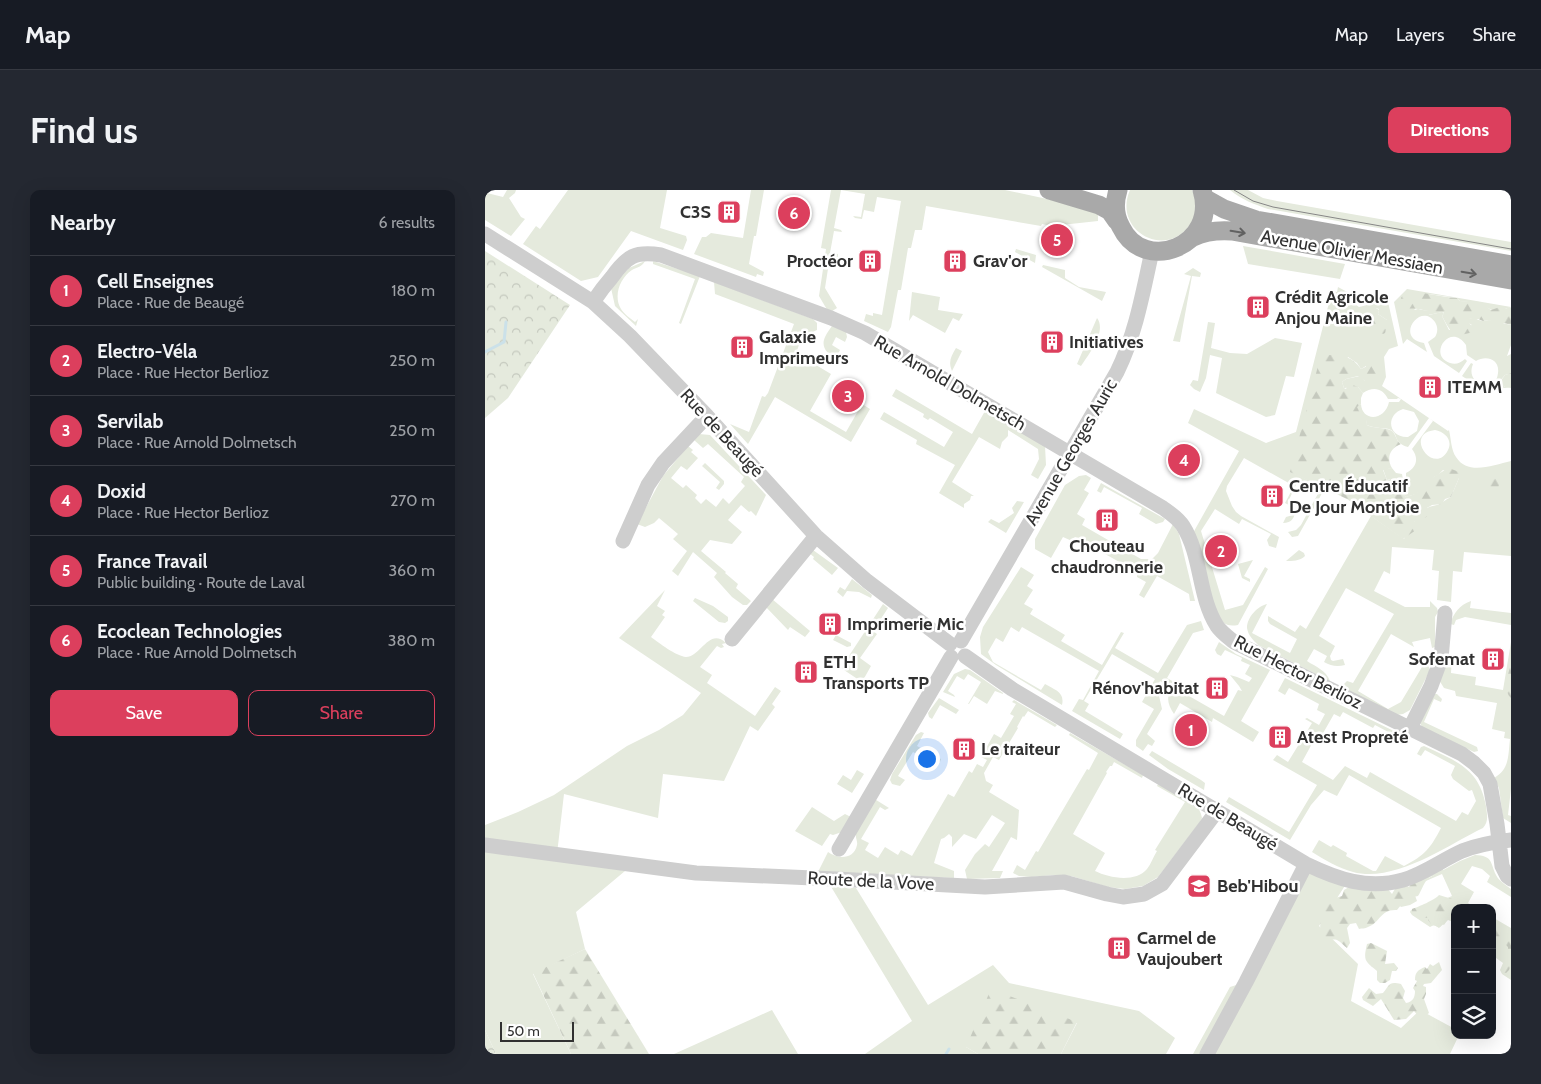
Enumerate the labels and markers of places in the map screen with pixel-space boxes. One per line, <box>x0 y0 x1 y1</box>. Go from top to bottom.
pin: 6 <box>778 194 810 232</box>
building icon: C3S <box>716 199 742 225</box>
place label: C3S <box>680 201 711 223</box>
pin: 5 <box>1041 221 1073 259</box>
building icon: Proctéor <box>857 248 883 274</box>
building icon: Grav'or <box>942 248 968 274</box>
place label: Proctéor <box>787 250 853 272</box>
place label: Grav'or <box>973 250 1027 272</box>
place label: Crédit Agricole Anjou Maine <box>1275 286 1389 329</box>
building icon: Crédit Agricole Anjou Maine <box>1245 294 1271 320</box>
place label: Galaxie Imprimeurs <box>759 326 849 369</box>
building icon: Initiatives <box>1039 329 1065 355</box>
place label: Initiatives <box>1069 331 1144 353</box>
building icon: Galaxie Imprimeurs <box>729 334 755 360</box>
building icon: ITEMM <box>1417 374 1443 400</box>
place label: ITEMM <box>1447 376 1502 398</box>
pin: 3 <box>832 377 864 415</box>
pin: 4 <box>1168 441 1200 479</box>
place label: Centre Éducatif De Jour Montjoie <box>1289 475 1419 518</box>
building icon: Centre Éducatif De Jour Montjoie <box>1259 483 1285 509</box>
building icon: Chouteau chaudronnerie <box>1094 507 1120 533</box>
pin: 2 <box>1205 532 1237 570</box>
place label: Chouteau chaudronnerie <box>1051 535 1163 578</box>
building icon: Imprimerie Mic <box>817 611 843 637</box>
place label: Imprimerie Mic <box>847 613 964 635</box>
building icon: Sofemat <box>1480 646 1506 672</box>
place label: Sofemat <box>1408 648 1475 670</box>
place label: ETH Transports TP <box>823 651 929 694</box>
building icon: ETH Transports TP <box>793 659 819 685</box>
building icon: Rénov'habitat <box>1204 675 1230 701</box>
place label: Rénov'habitat <box>1092 677 1199 699</box>
pin: 1 <box>1175 711 1207 749</box>
building icon: Atest Propreté <box>1267 724 1293 750</box>
place label: Atest Propreté <box>1297 726 1409 748</box>
building icon: Le traiteur <box>951 736 977 762</box>
place label: Le traiteur <box>981 738 1060 760</box>
school or university icon: Beb'Hibou <box>1186 873 1212 899</box>
place label: Beb'Hibou <box>1217 875 1299 897</box>
place label: Carmel de Vaujoubert <box>1137 927 1222 970</box>
building icon: Carmel de Vaujoubert <box>1106 935 1132 961</box>

